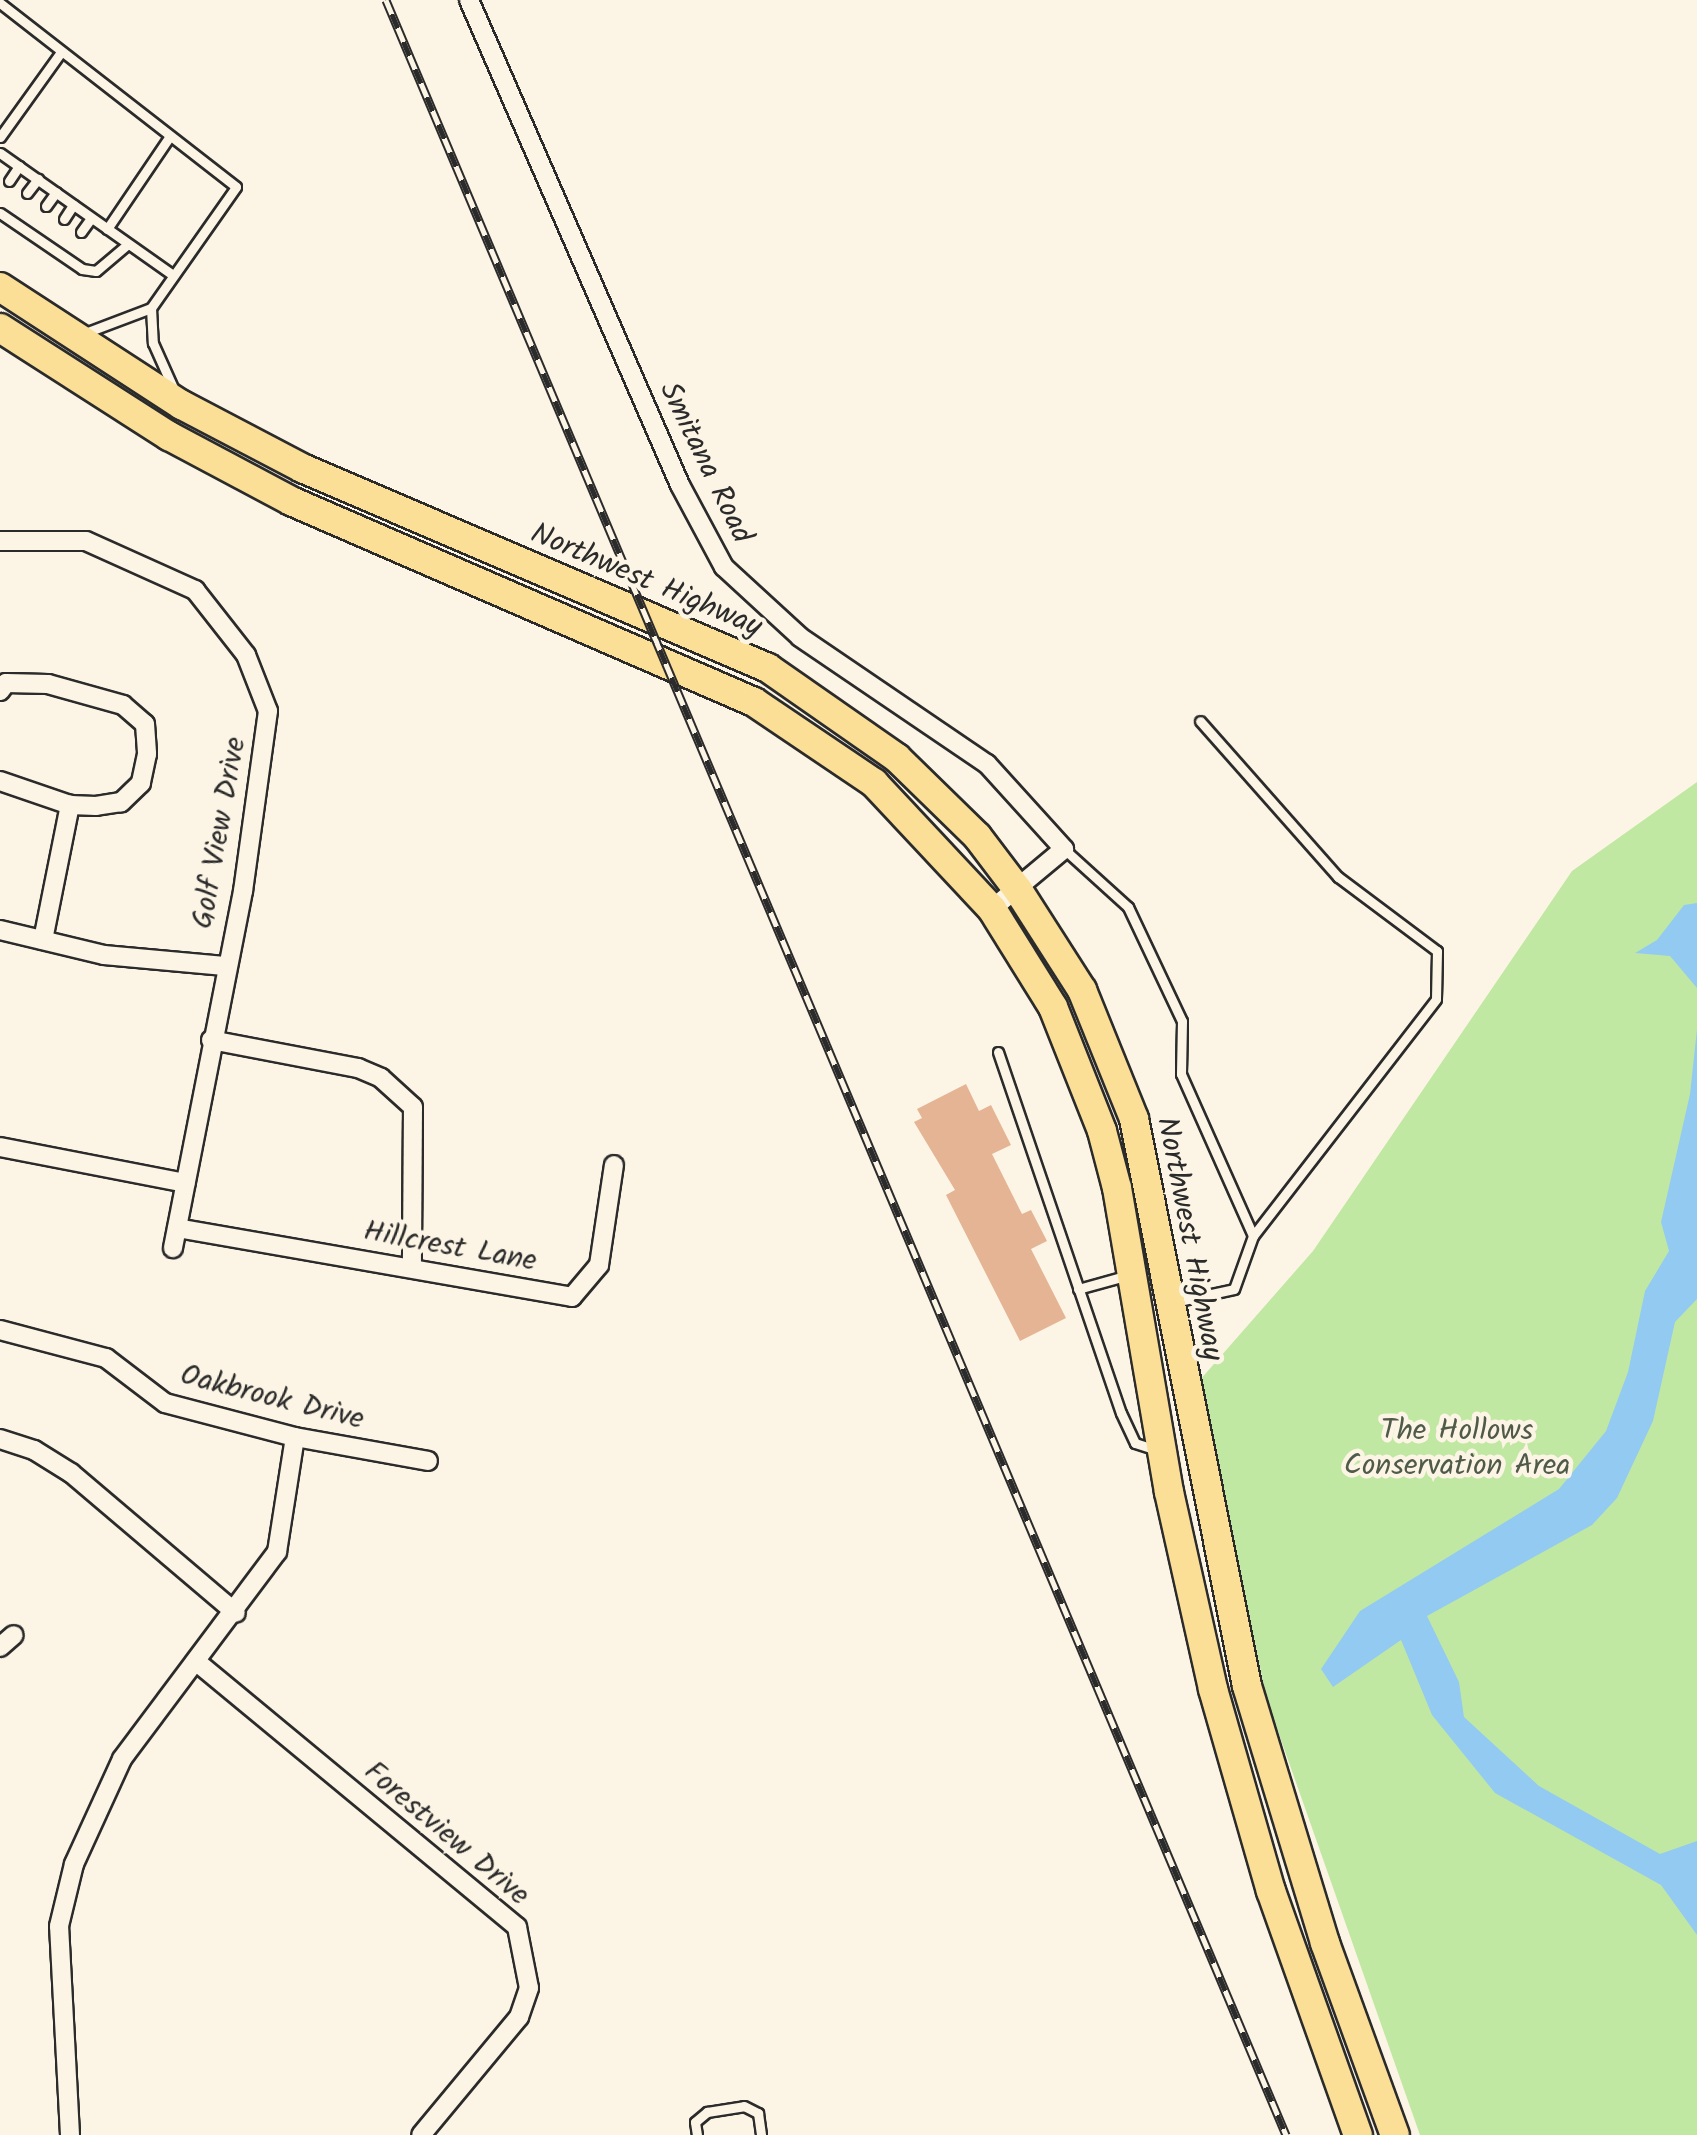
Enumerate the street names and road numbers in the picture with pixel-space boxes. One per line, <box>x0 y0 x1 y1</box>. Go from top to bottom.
street label: Smitana Road <box>650 377 760 549</box>
street label: Northwest Highway <box>525 516 767 646</box>
street label: Golf View Drive <box>185 734 255 932</box>
street label: Northwest Highway <box>1148 1114 1230 1364</box>
street label: Hillcrest Lane <box>361 1214 539 1280</box>
street label: Oakbrook Drive <box>176 1358 368 1438</box>
street label: Forestview Drive <box>356 1754 536 1914</box>

